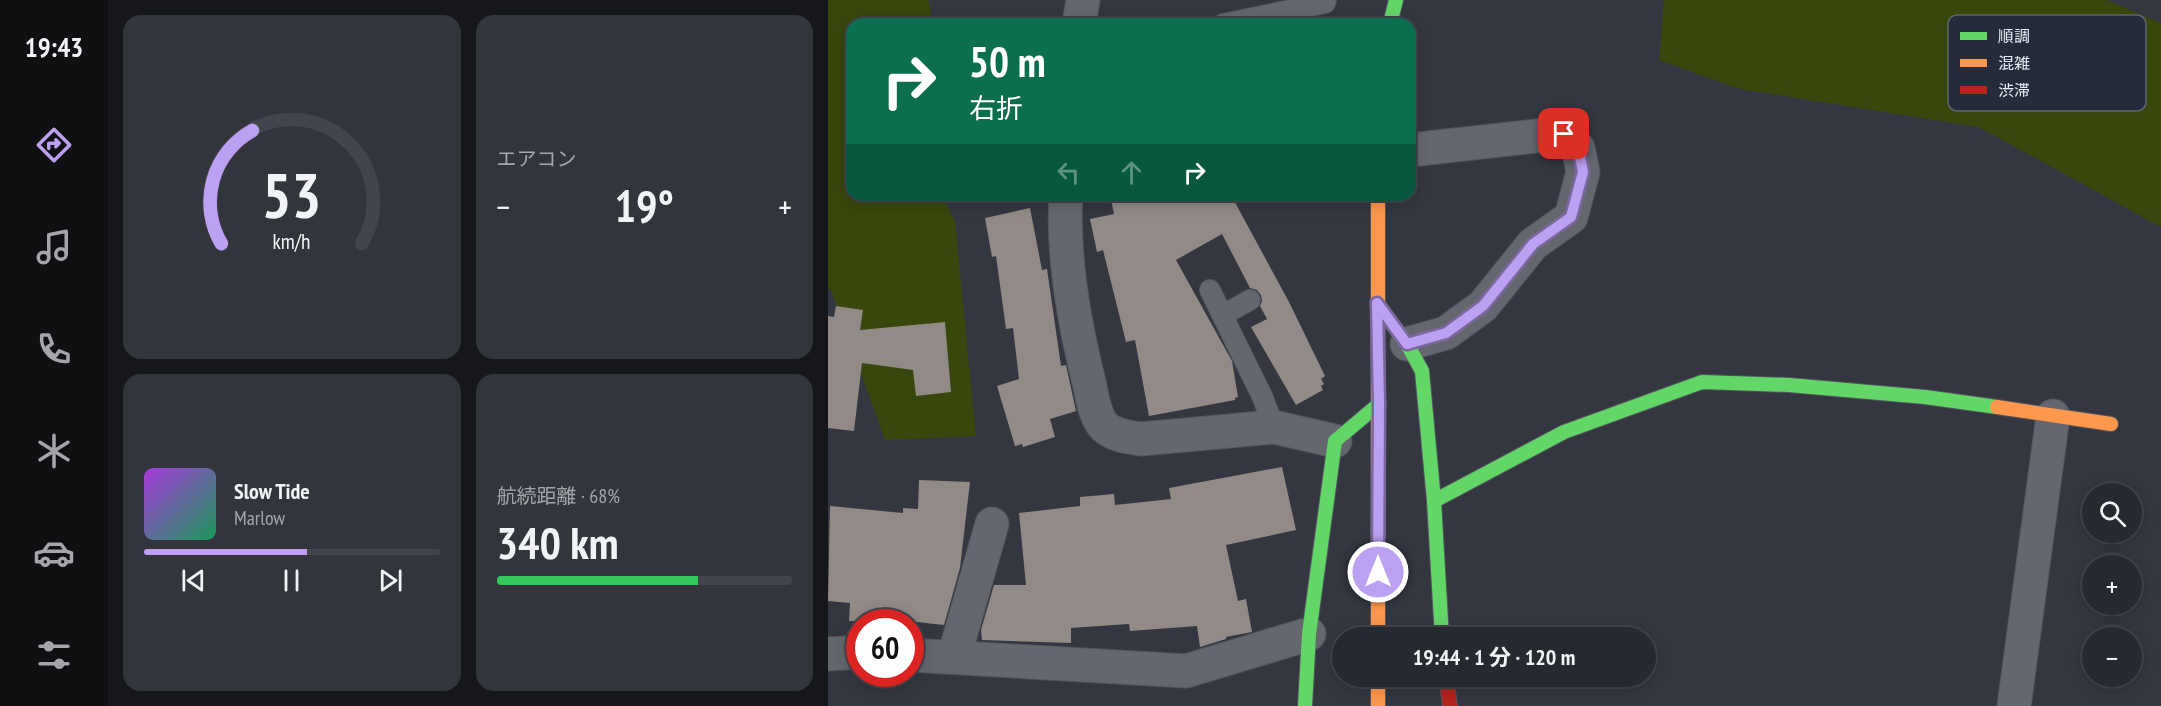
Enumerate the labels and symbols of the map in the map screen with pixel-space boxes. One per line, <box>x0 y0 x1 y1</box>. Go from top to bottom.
legend <box>1948 15 2146 111</box>
text: 順調 <box>1998 26 2030 46</box>
text: 混雑 <box>1998 53 2030 73</box>
text: 渋滞 <box>1998 80 2030 100</box>
pin <box>1538 108 1589 159</box>
position arrow <box>1346 540 1410 604</box>
speed limit sign: 60 <box>846 609 924 687</box>

